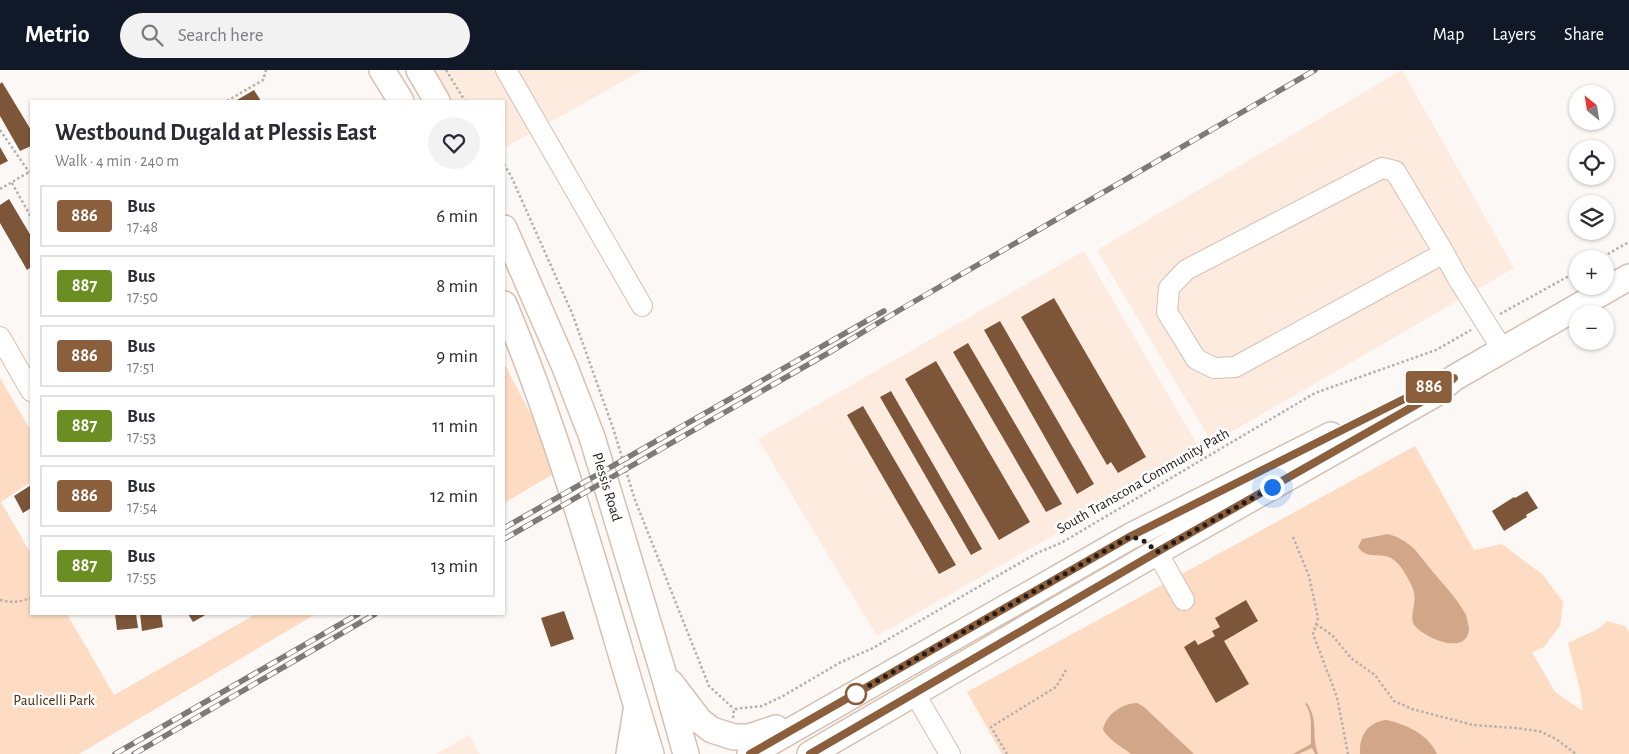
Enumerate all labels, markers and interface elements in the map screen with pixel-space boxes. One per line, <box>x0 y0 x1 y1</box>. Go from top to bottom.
search box <box>120 13 470 58</box>
icon: search <box>138 21 166 49</box>
text: Metrio <box>25 23 90 47</box>
text: Search here <box>178 26 264 45</box>
text: Map <box>1433 26 1464 44</box>
text: Layers <box>1492 26 1536 44</box>
text: Share <box>1564 26 1604 44</box>
north arrow <box>1569 85 1614 130</box>
map controls <box>1569 85 1614 350</box>
button: heart <box>428 117 480 169</box>
text: Westbound Dugald at Plessis East <box>55 121 376 145</box>
button: locate <box>1569 140 1614 185</box>
text: Walk · 4 min · 240 m <box>55 153 179 169</box>
button: layers <box>1569 195 1614 240</box>
text: Bus <box>127 197 155 216</box>
text: 886 <box>71 207 98 225</box>
text: 6 min <box>436 207 478 226</box>
text: 17:48 <box>127 219 158 235</box>
button: + <box>1569 250 1614 295</box>
text: Bus <box>127 267 155 286</box>
text: 887 <box>72 277 97 295</box>
text: 8 min <box>436 277 478 296</box>
text: 17:50 <box>127 289 158 305</box>
button: − <box>1569 305 1614 350</box>
text: Bus <box>127 337 155 356</box>
text: 886 <box>71 347 98 365</box>
text: 9 min <box>436 347 478 366</box>
text: 17:51 <box>127 359 155 375</box>
line badge: 886 <box>1400 371 1458 403</box>
text: 886 <box>1416 378 1442 396</box>
text: Bus <box>127 407 155 426</box>
text: 887 <box>72 417 97 435</box>
text: 11 min <box>432 417 478 436</box>
street label: South Transcona Community Path <box>1054 425 1232 537</box>
text: 17:53 <box>127 429 156 445</box>
street label: Plessis Road <box>589 451 625 523</box>
your location <box>1260 475 1285 500</box>
text: Bus <box>127 477 155 496</box>
text: 886 <box>71 487 98 505</box>
text: 12 min <box>430 487 478 506</box>
text: 17:54 <box>127 499 157 515</box>
text: Bus <box>127 547 155 566</box>
text: 887 <box>72 557 97 575</box>
text: 13 min <box>431 557 478 576</box>
text: 17:55 <box>127 569 156 585</box>
unlabelled marker <box>845 683 867 705</box>
park label: Paulicelli Park <box>13 693 95 708</box>

